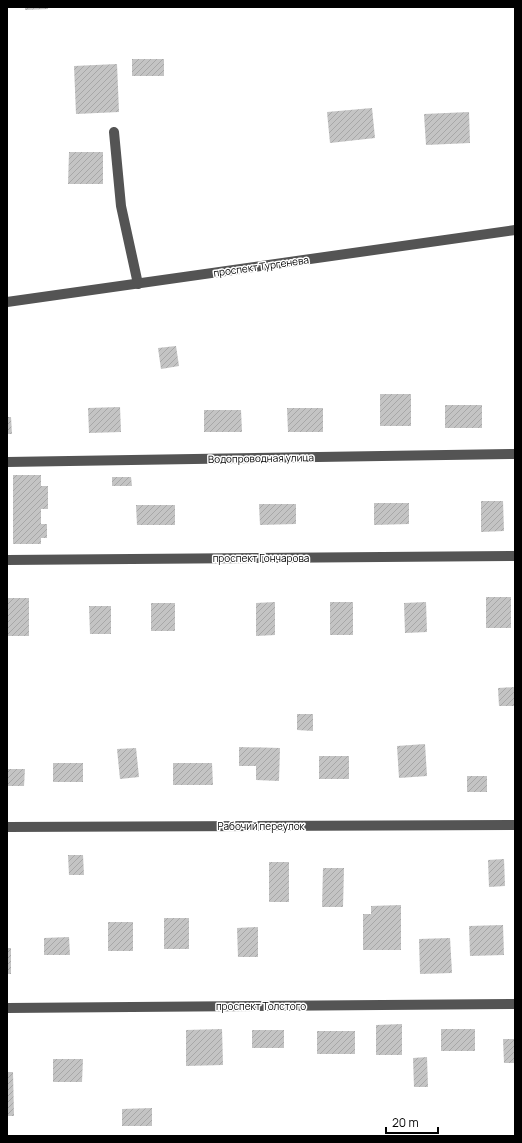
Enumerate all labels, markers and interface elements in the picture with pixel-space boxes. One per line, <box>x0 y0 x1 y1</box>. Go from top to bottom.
street label: проспект Тургенева <box>212 252 310 280</box>
street label: Водопроводная улица <box>208 450 314 466</box>
street label: проспект Гончарова <box>213 551 309 565</box>
street label: Рабочий переулок <box>217 819 306 833</box>
street label: проспект Толстого <box>216 999 306 1013</box>
scale bar <box>386 1109 438 1135</box>
text: 20 m <box>392 1114 419 1131</box>

